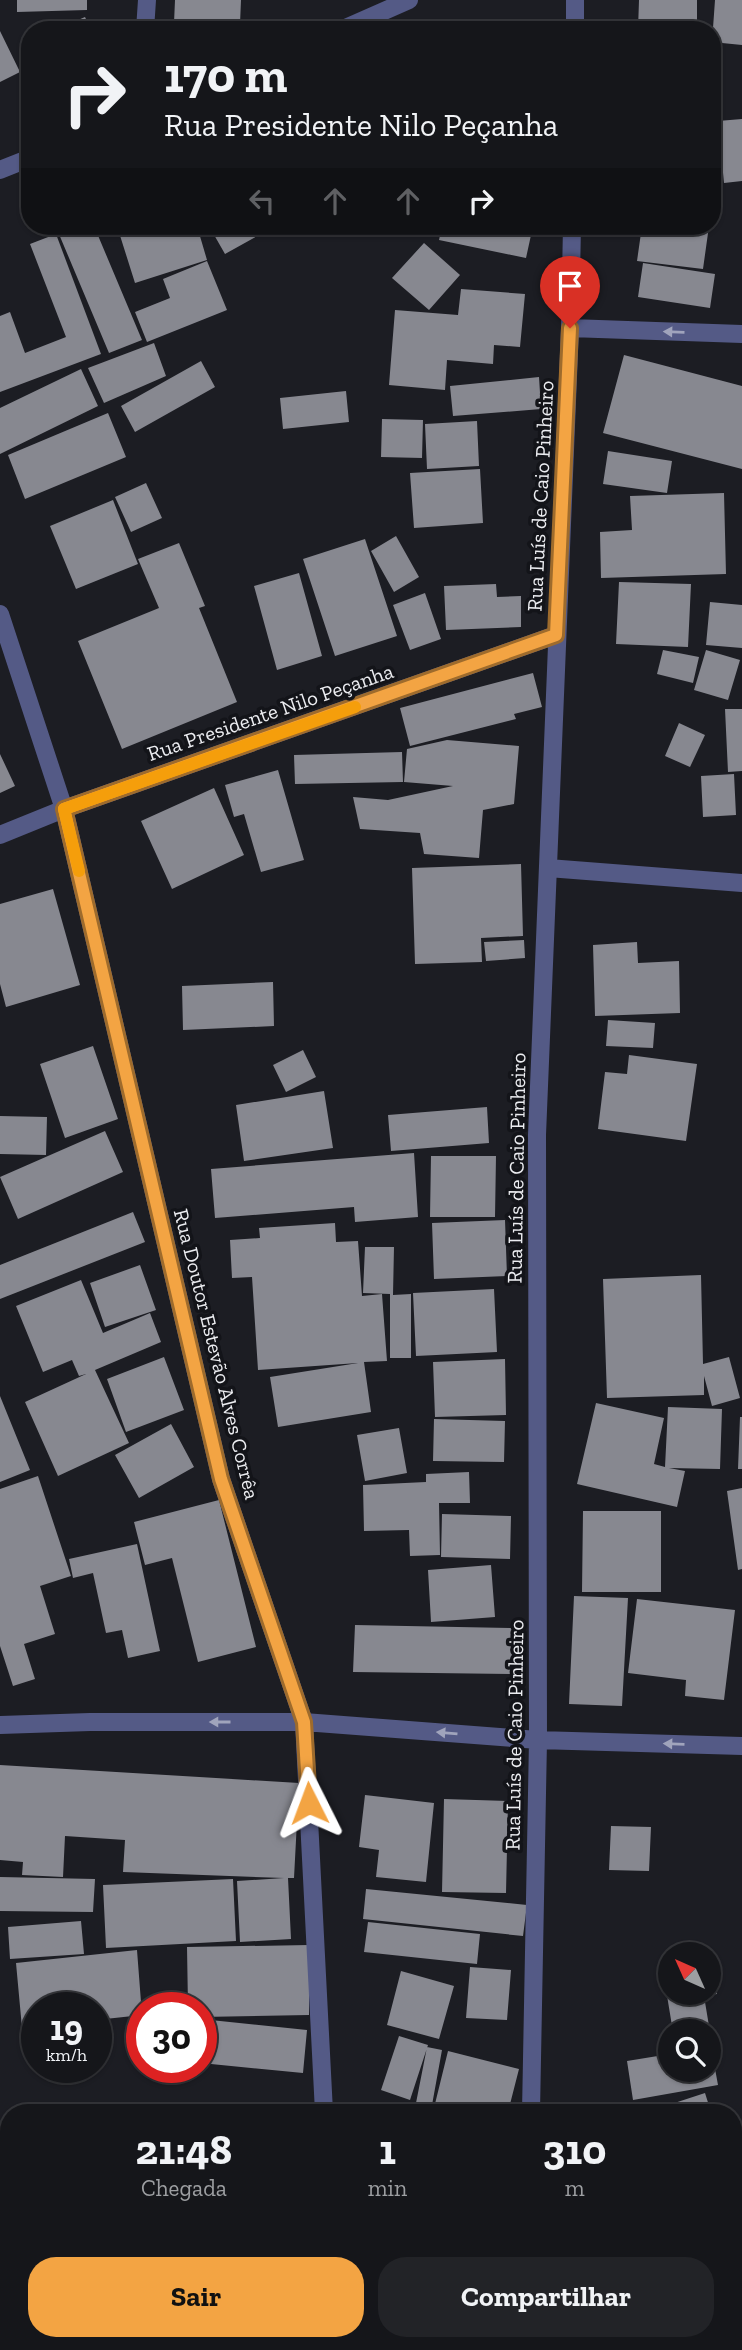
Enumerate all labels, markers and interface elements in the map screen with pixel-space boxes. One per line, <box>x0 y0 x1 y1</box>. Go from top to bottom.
text: 170 m <box>164 46 287 105</box>
icon: right <box>49 49 140 140</box>
text: Rua Presidente Nilo Peçanha <box>164 106 558 144</box>
icon: left <box>243 182 281 220</box>
icon: ahead <box>316 182 354 220</box>
icon: ahead <box>389 182 427 220</box>
icon: right <box>462 182 500 220</box>
pin <box>540 256 600 328</box>
icon: arrive <box>551 267 589 305</box>
one-way arrow <box>663 326 685 337</box>
street label: Rua Luís de Caio Pinheiro <box>521 380 559 612</box>
street label: Rua Presidente Nilo Peçanha <box>144 658 396 766</box>
street label: Rua Luís de Caio Pinheiro <box>501 1052 531 1284</box>
street label: Rua Doutor Estevão Alves Corrêa <box>169 1206 265 1502</box>
street label: Rua Luís de Caio Pinheiro <box>499 1619 529 1851</box>
one-way arrow <box>208 1716 230 1728</box>
one-way arrow <box>435 1727 457 1738</box>
one-way arrow <box>663 1738 685 1750</box>
position arrow <box>272 1766 346 1840</box>
north arrow <box>658 1942 721 2006</box>
map controls <box>658 1942 721 2082</box>
speed limit sign: 30 <box>126 1992 217 2083</box>
text: 19 <box>50 2007 83 2049</box>
button: search <box>658 2019 721 2082</box>
text: km/h <box>46 2044 87 2066</box>
text: 21:48 <box>136 2124 232 2175</box>
text: 1 <box>379 2124 396 2175</box>
text: 310 <box>543 2124 606 2175</box>
text: Chegada <box>141 2174 227 2202</box>
text: min <box>368 2174 407 2202</box>
text: m <box>565 2174 585 2202</box>
button: Sair <box>28 2257 364 2337</box>
button: Compartilhar <box>378 2257 714 2337</box>

